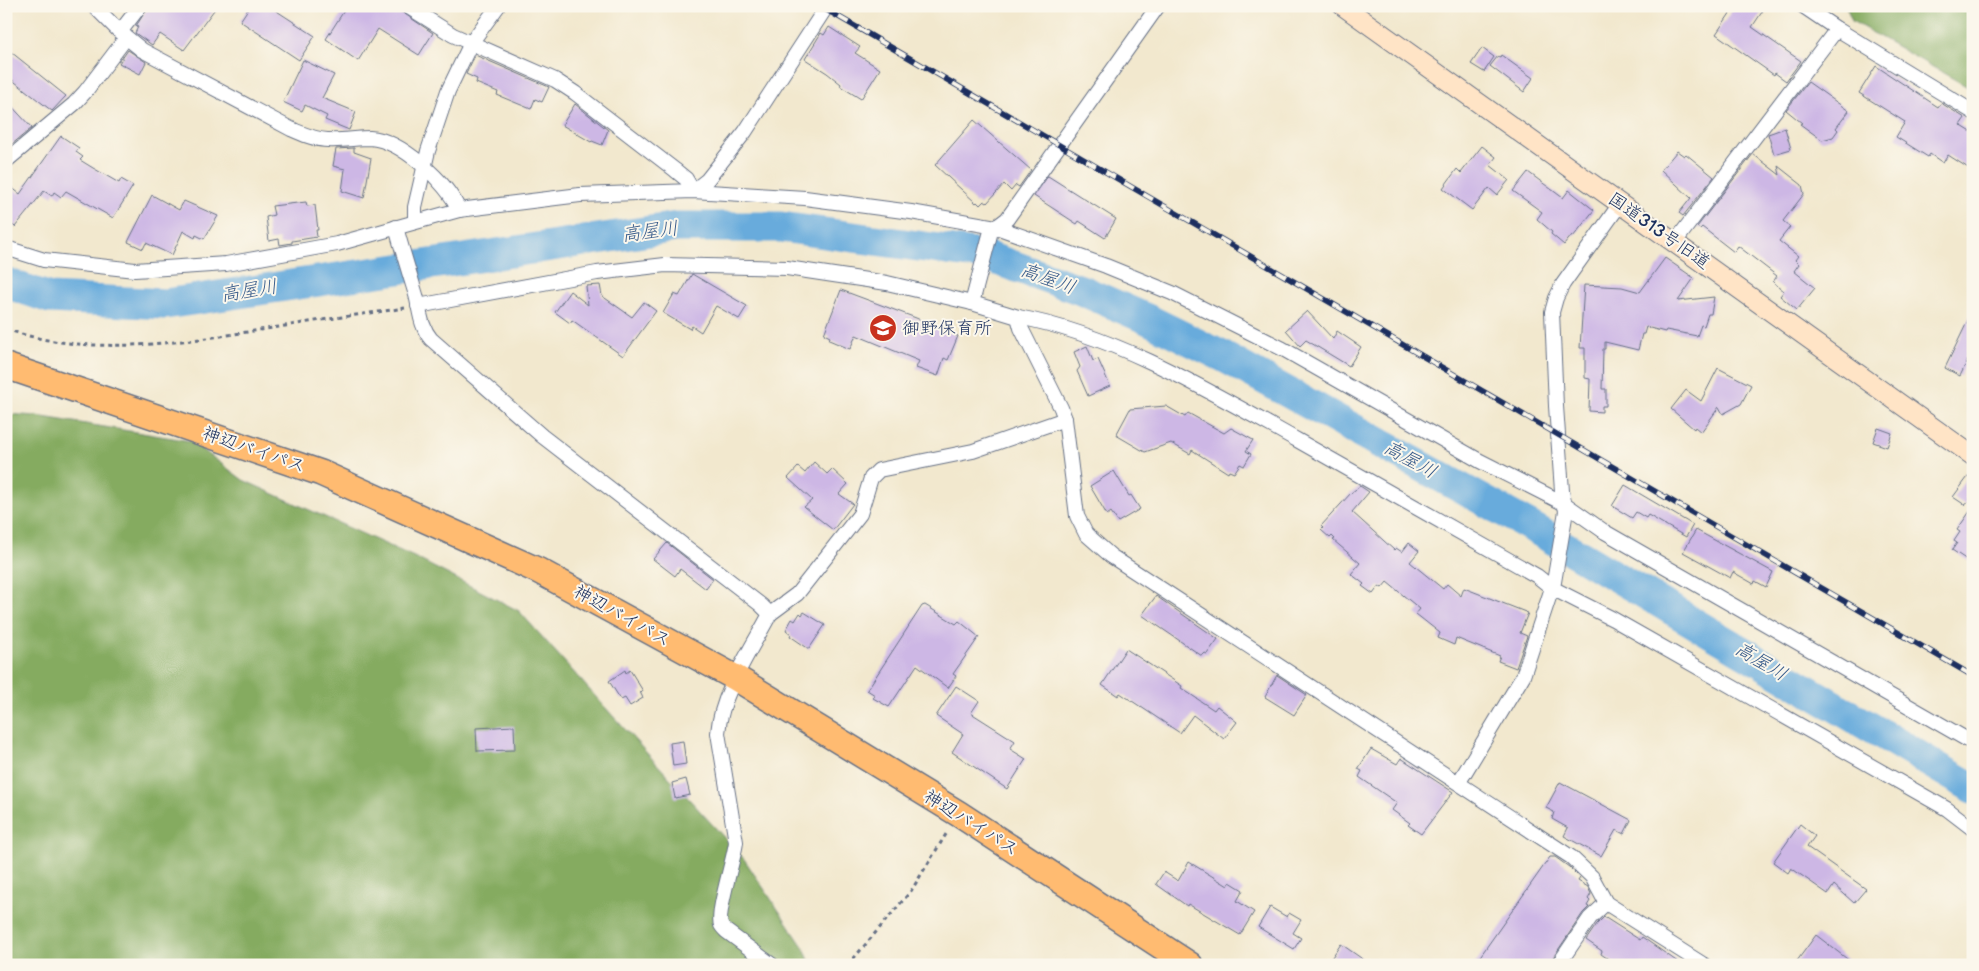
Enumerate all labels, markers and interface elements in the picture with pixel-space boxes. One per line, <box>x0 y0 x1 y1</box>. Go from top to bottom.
street label: 国道313号旧道 <box>1604 188 1714 274</box>
water label: 高屋川 <box>620 217 680 247</box>
water label: 高屋川 <box>1017 258 1079 300</box>
water label: 高屋川 <box>219 275 279 307</box>
school or university icon: 御野保育所 <box>868 313 898 343</box>
place label: 御野保育所 <box>902 318 992 339</box>
street label: 神辺バイパス <box>200 423 308 477</box>
water label: 高屋川 <box>1379 436 1441 484</box>
street label: 神辺バイパス <box>570 581 674 651</box>
water label: 高屋川 <box>1731 637 1791 687</box>
street label: 神辺バイパス <box>920 786 1022 860</box>

